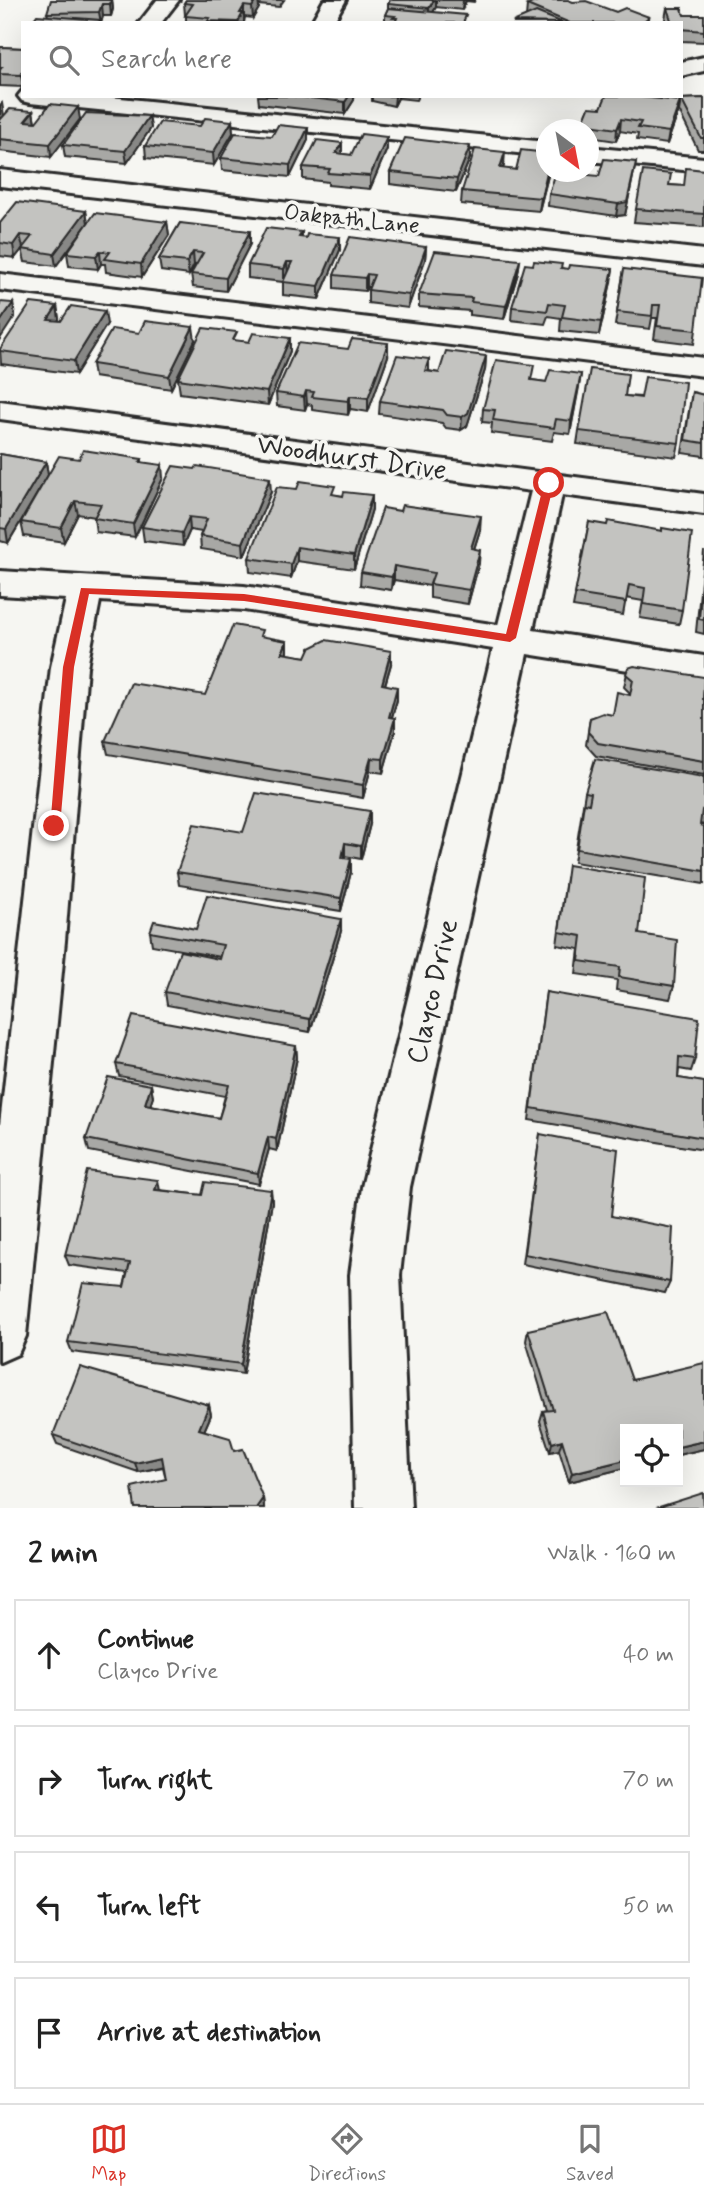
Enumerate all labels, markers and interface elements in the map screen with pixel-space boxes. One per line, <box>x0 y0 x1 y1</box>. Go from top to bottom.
search box <box>21 21 683 98</box>
icon: search <box>45 41 83 79</box>
text: Search here <box>101 43 232 77</box>
north arrow <box>536 119 599 182</box>
street label: Oakpath Lane <box>282 198 421 242</box>
street label: Woodhurst Drive <box>254 427 449 490</box>
route start <box>533 467 564 498</box>
route end <box>38 810 69 841</box>
street label: Clayco Drive <box>399 915 468 1068</box>
map controls <box>620 1424 683 1487</box>
button: locate <box>620 1424 683 1487</box>
text: 2 min <box>28 1534 98 1573</box>
text: Walk · 160 m <box>547 1539 676 1569</box>
text: Continue <box>97 1623 194 1657</box>
icon: ahead <box>30 1636 68 1674</box>
text: 40 m <box>623 1640 674 1670</box>
text: Clayco Drive <box>97 1657 218 1687</box>
icon: right <box>30 1762 68 1800</box>
text: Turn right <box>97 1764 213 1798</box>
text: 70 m <box>622 1766 674 1796</box>
icon: left <box>30 1888 68 1926</box>
text: Turn left <box>97 1890 201 1924</box>
text: 50 m <box>623 1892 674 1922</box>
icon: arrive <box>30 2014 68 2052</box>
text: Arrive at destination <box>97 2016 321 2050</box>
tab: Map <box>90 2120 128 2187</box>
tab: Directions <box>308 2120 386 2187</box>
tab: Saved <box>566 2120 614 2187</box>

